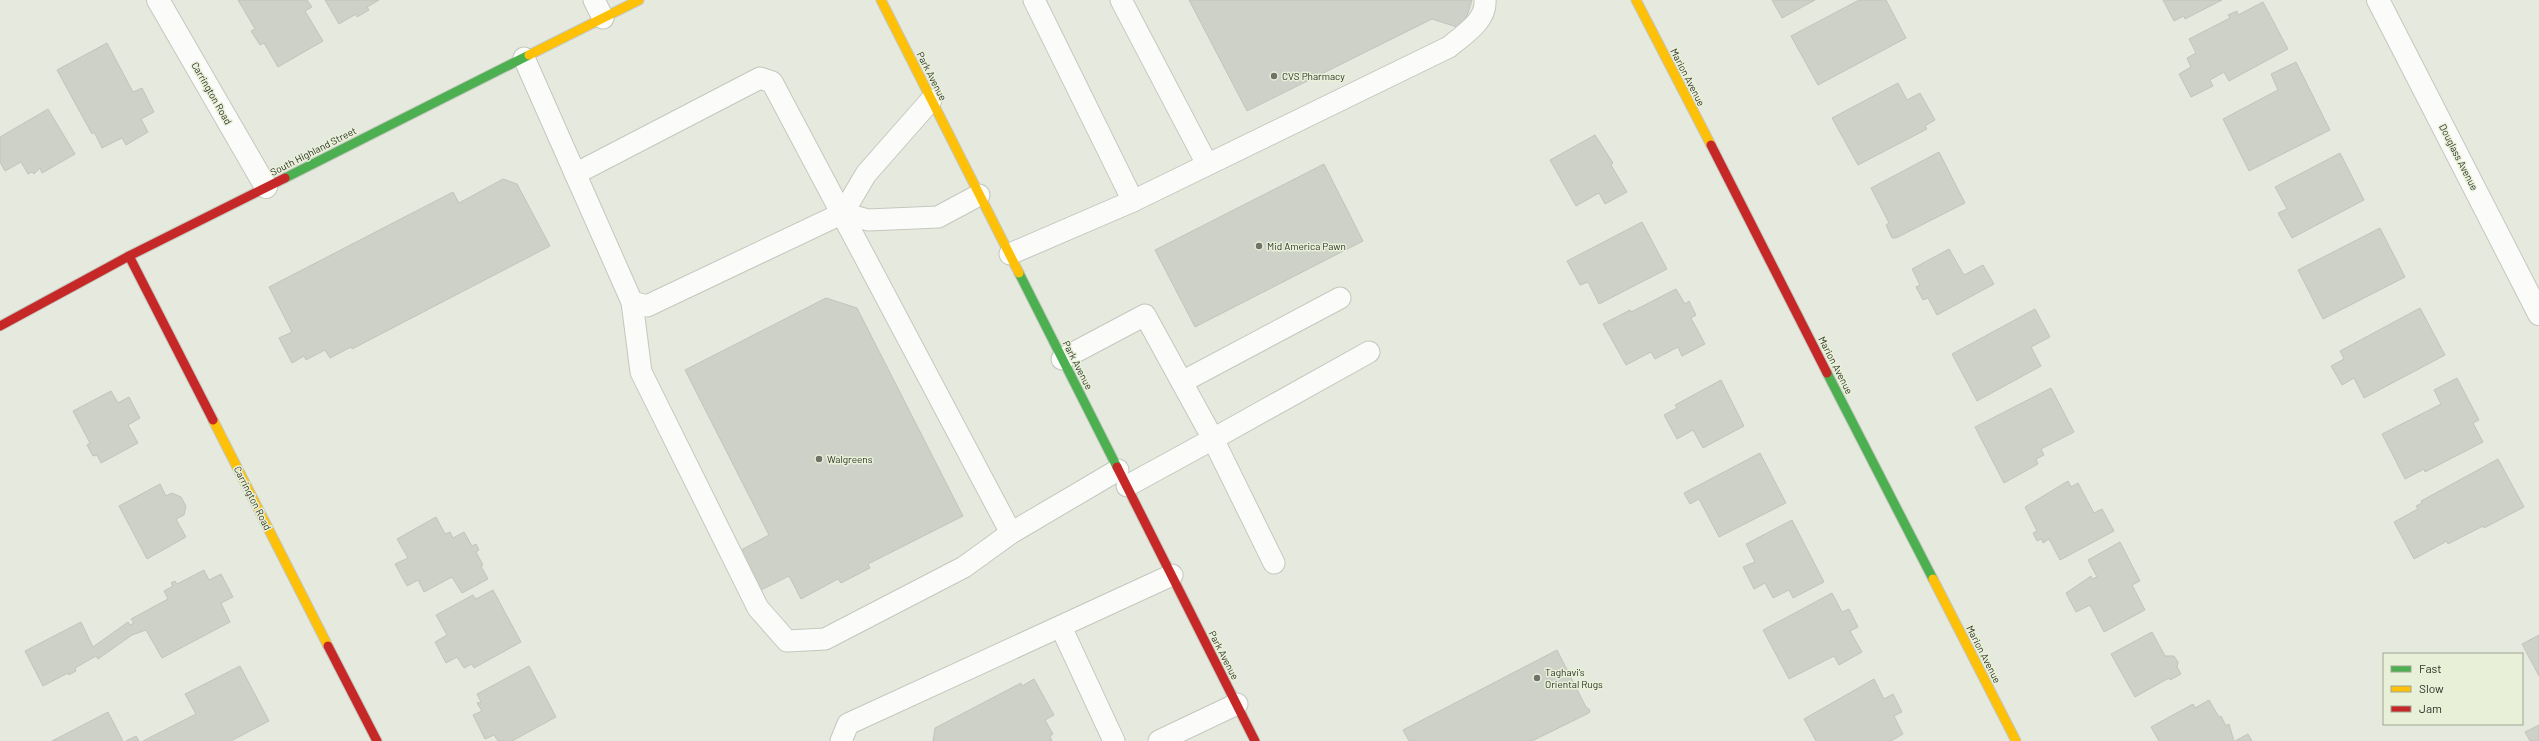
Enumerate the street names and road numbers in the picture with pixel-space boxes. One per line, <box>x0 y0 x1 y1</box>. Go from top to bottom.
street label: Marion Avenue <box>1668 46 1708 108</box>
street label: Park Avenue <box>915 49 949 103</box>
street label: Carrington Road <box>189 60 235 126</box>
street label: Douglass Avenue <box>2437 122 2481 192</box>
street label: South Highland Street <box>268 124 358 178</box>
street label: Marion Avenue <box>1816 334 1856 396</box>
street label: Park Avenue <box>1061 338 1095 392</box>
street label: Carrington Road <box>232 464 274 532</box>
street label: Marion Avenue <box>1964 623 2004 685</box>
street label: Park Avenue <box>1207 628 1241 682</box>

